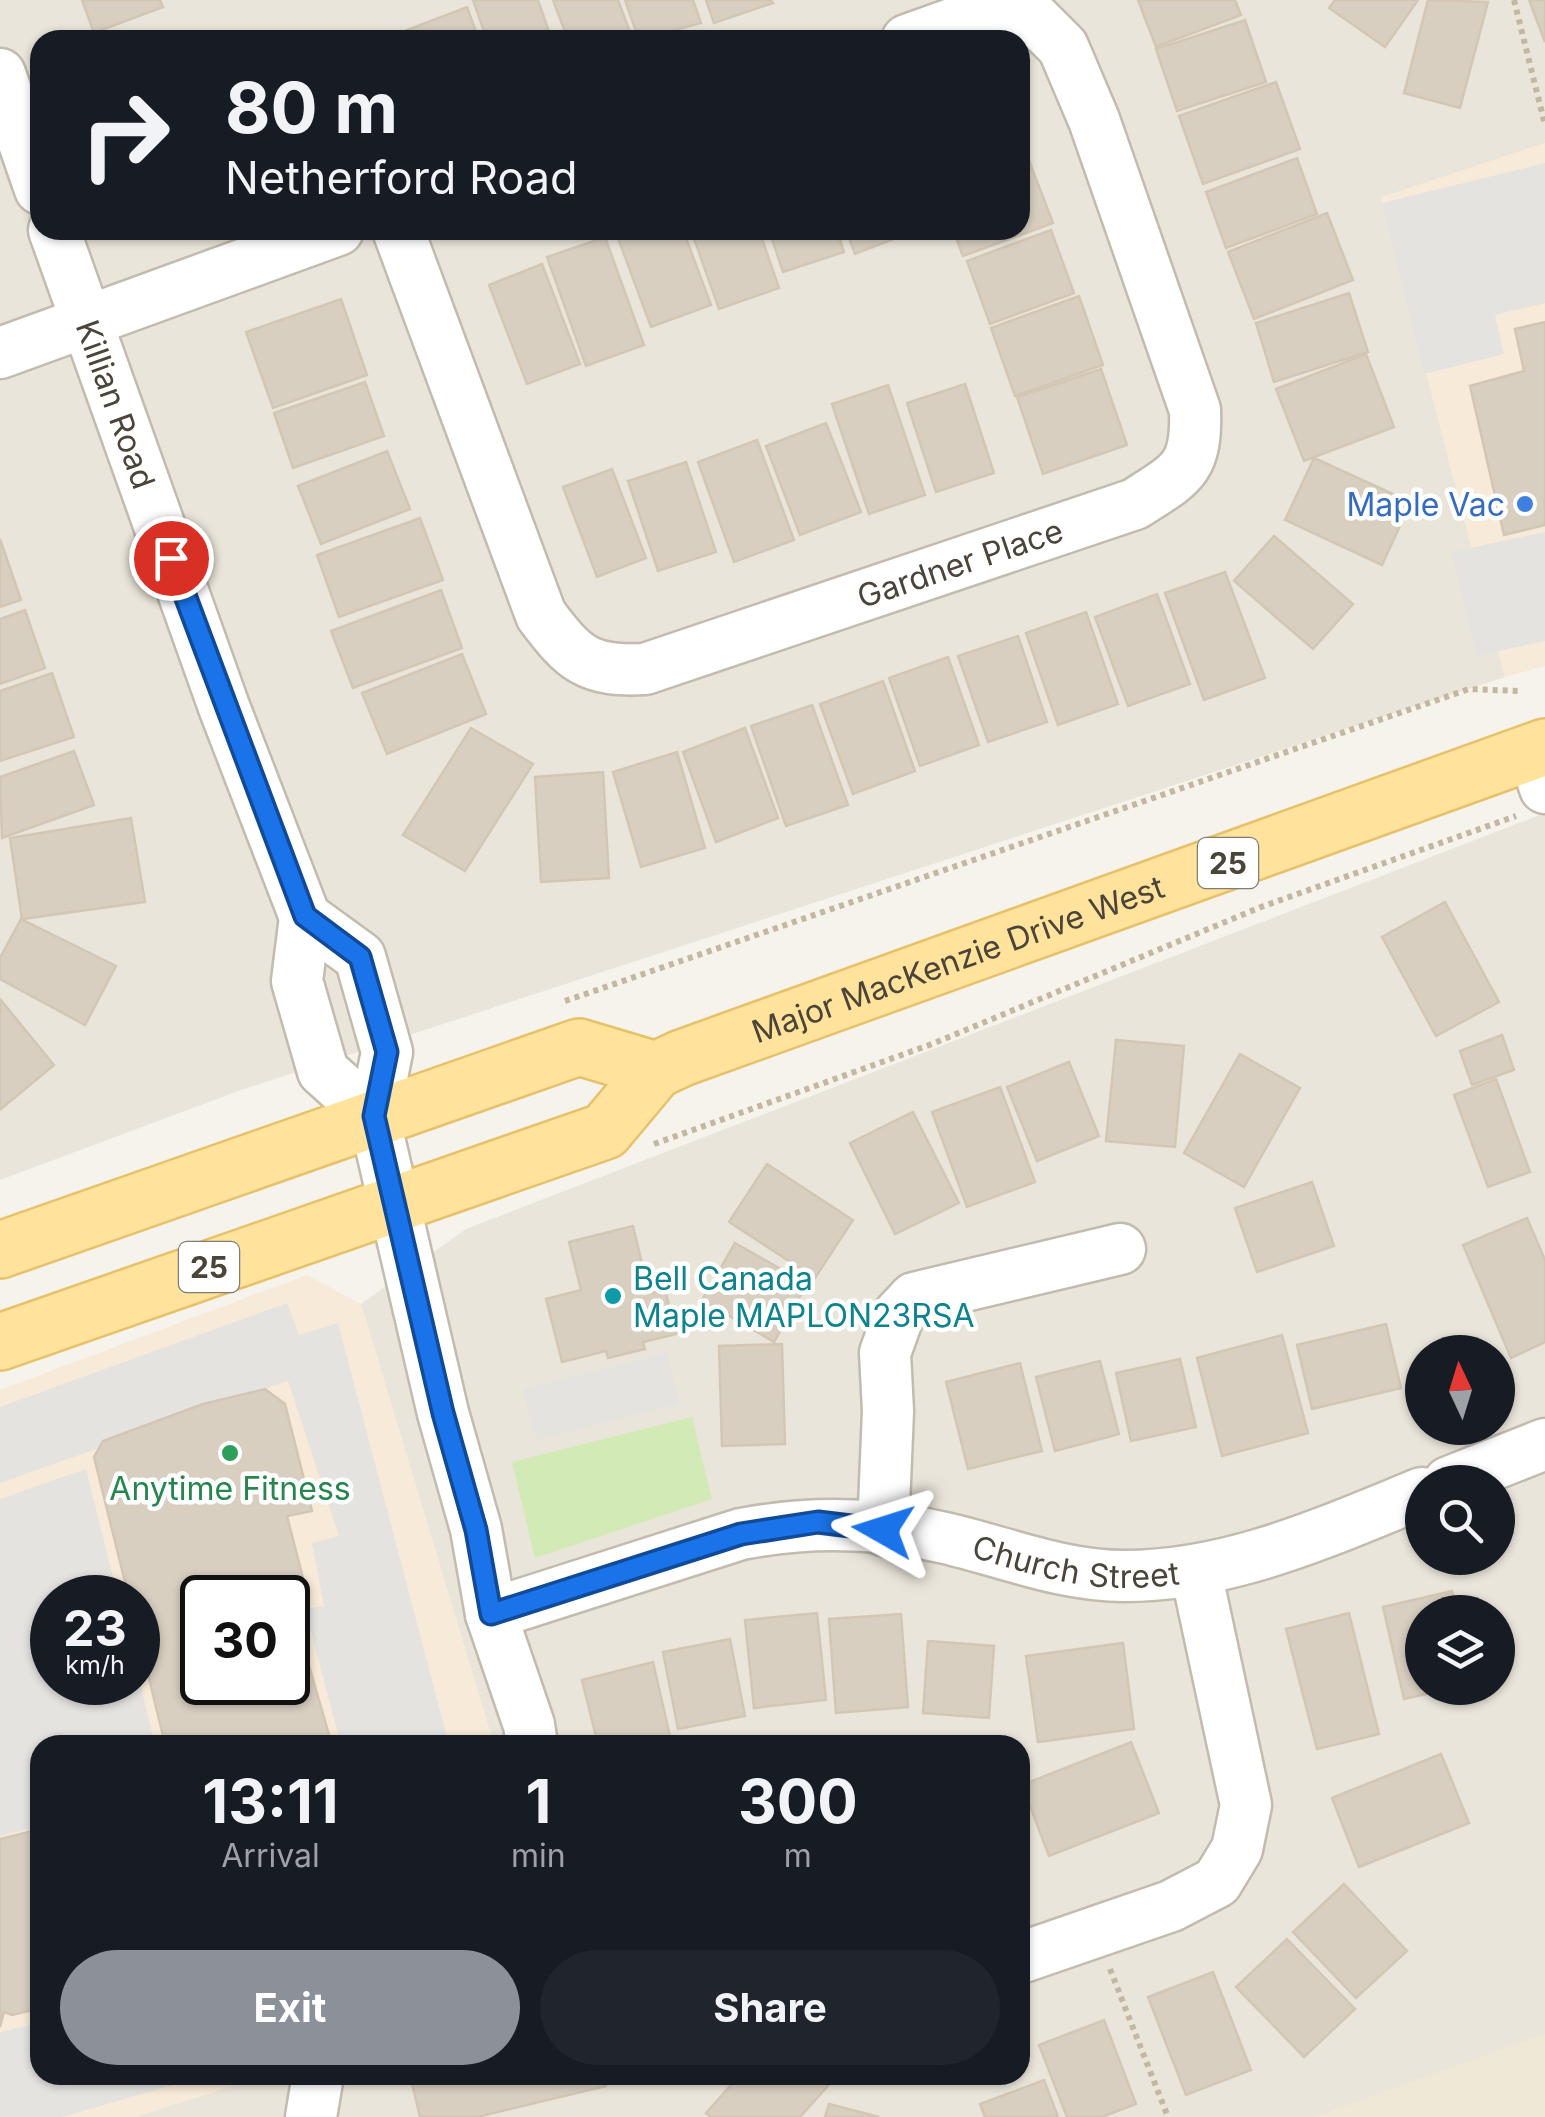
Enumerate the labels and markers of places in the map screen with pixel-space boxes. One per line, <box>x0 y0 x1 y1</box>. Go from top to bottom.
place label: Maple Vac <box>1346 485 1505 524</box>
marker: Maple Vac <box>1514 493 1536 515</box>
pin <box>129 516 214 601</box>
place label: Bell Canada Maple MAPLON23RSA <box>633 1259 975 1335</box>
marker: Bell Canada Maple MAPLON23RSA <box>602 1285 624 1307</box>
marker: Anytime Fitness <box>219 1442 241 1464</box>
place label: Anytime Fitness <box>109 1469 351 1508</box>

